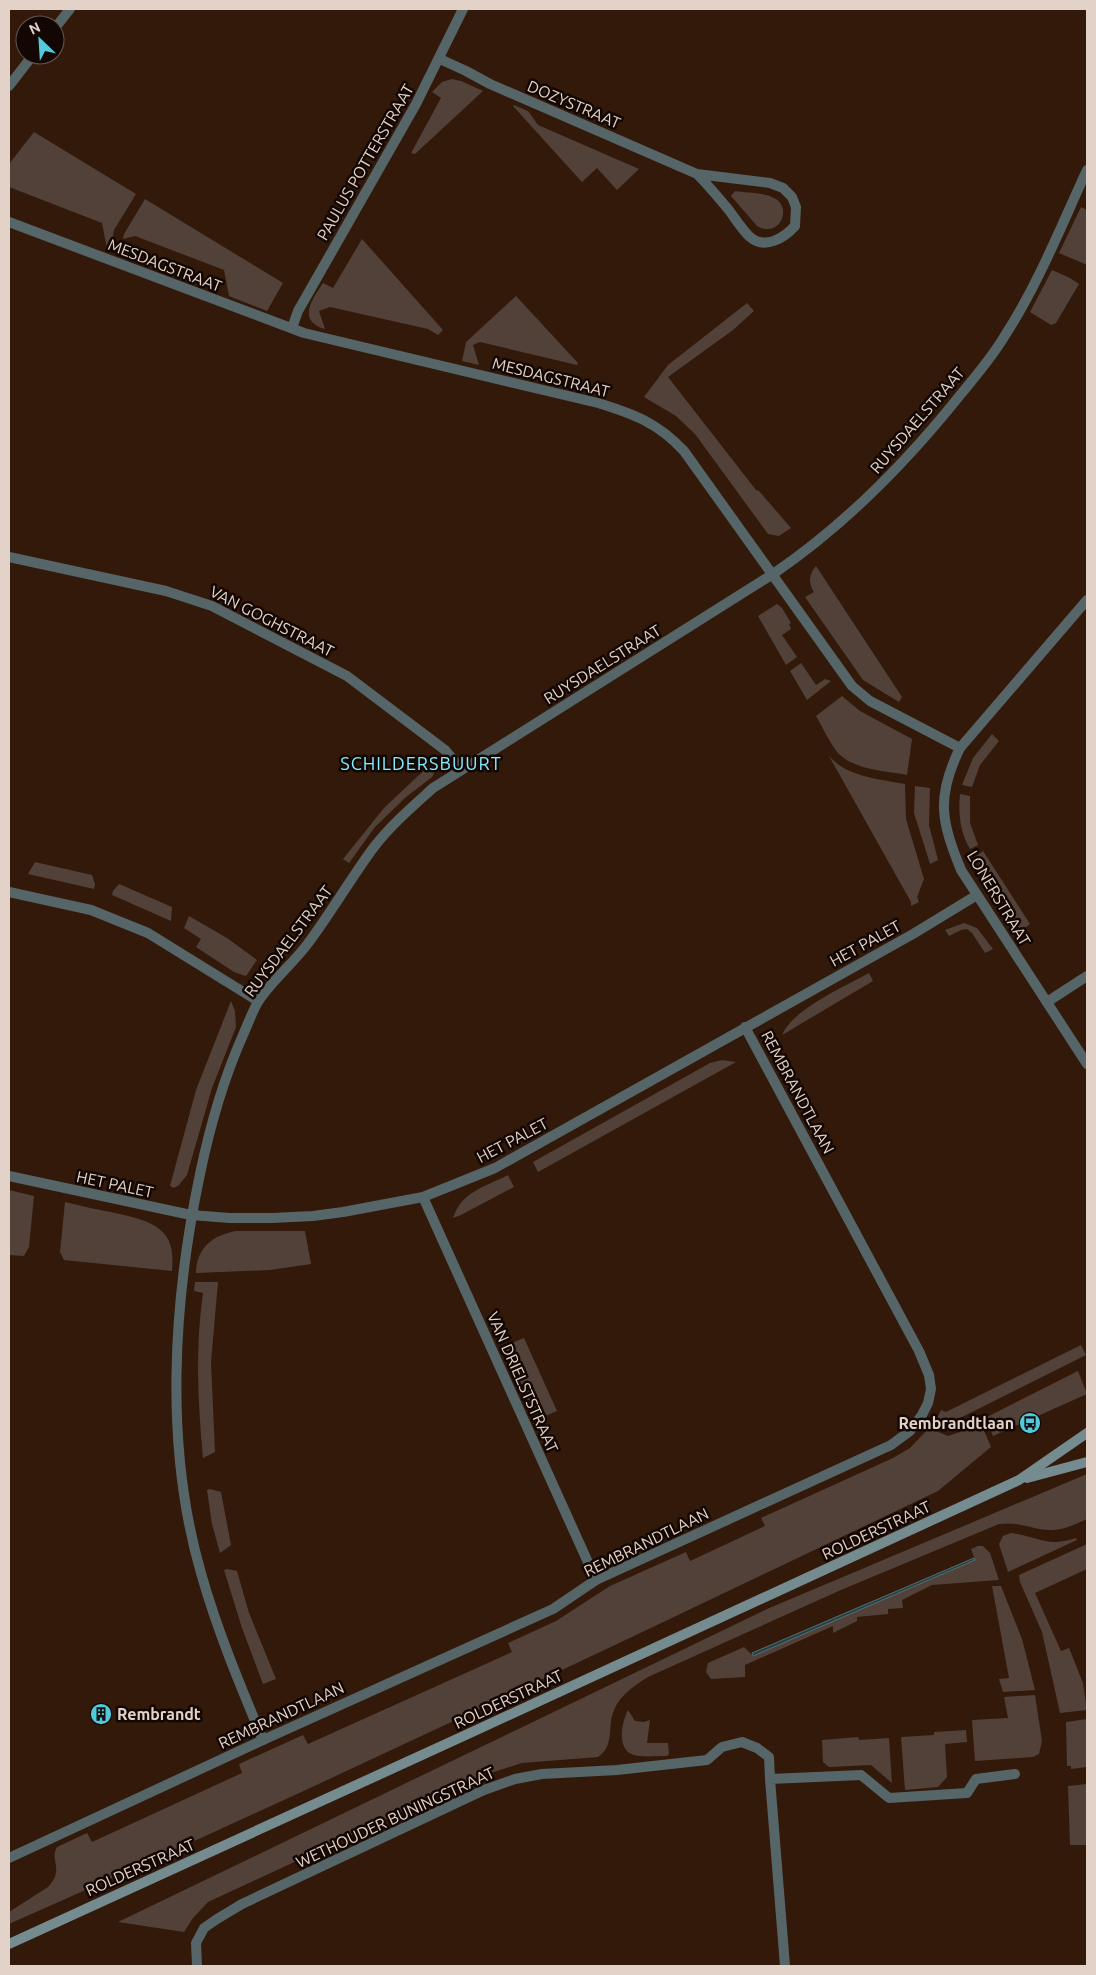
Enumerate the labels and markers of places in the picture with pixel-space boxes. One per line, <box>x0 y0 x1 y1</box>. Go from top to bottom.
bus stop icon: Rembrandtlaan <box>1018 1411 1042 1435</box>
place label: Rembrandtlaan <box>898 1414 1014 1432</box>
building icon: Rembrandt <box>89 1702 113 1726</box>
place label: Rembrandt <box>117 1705 201 1723</box>

